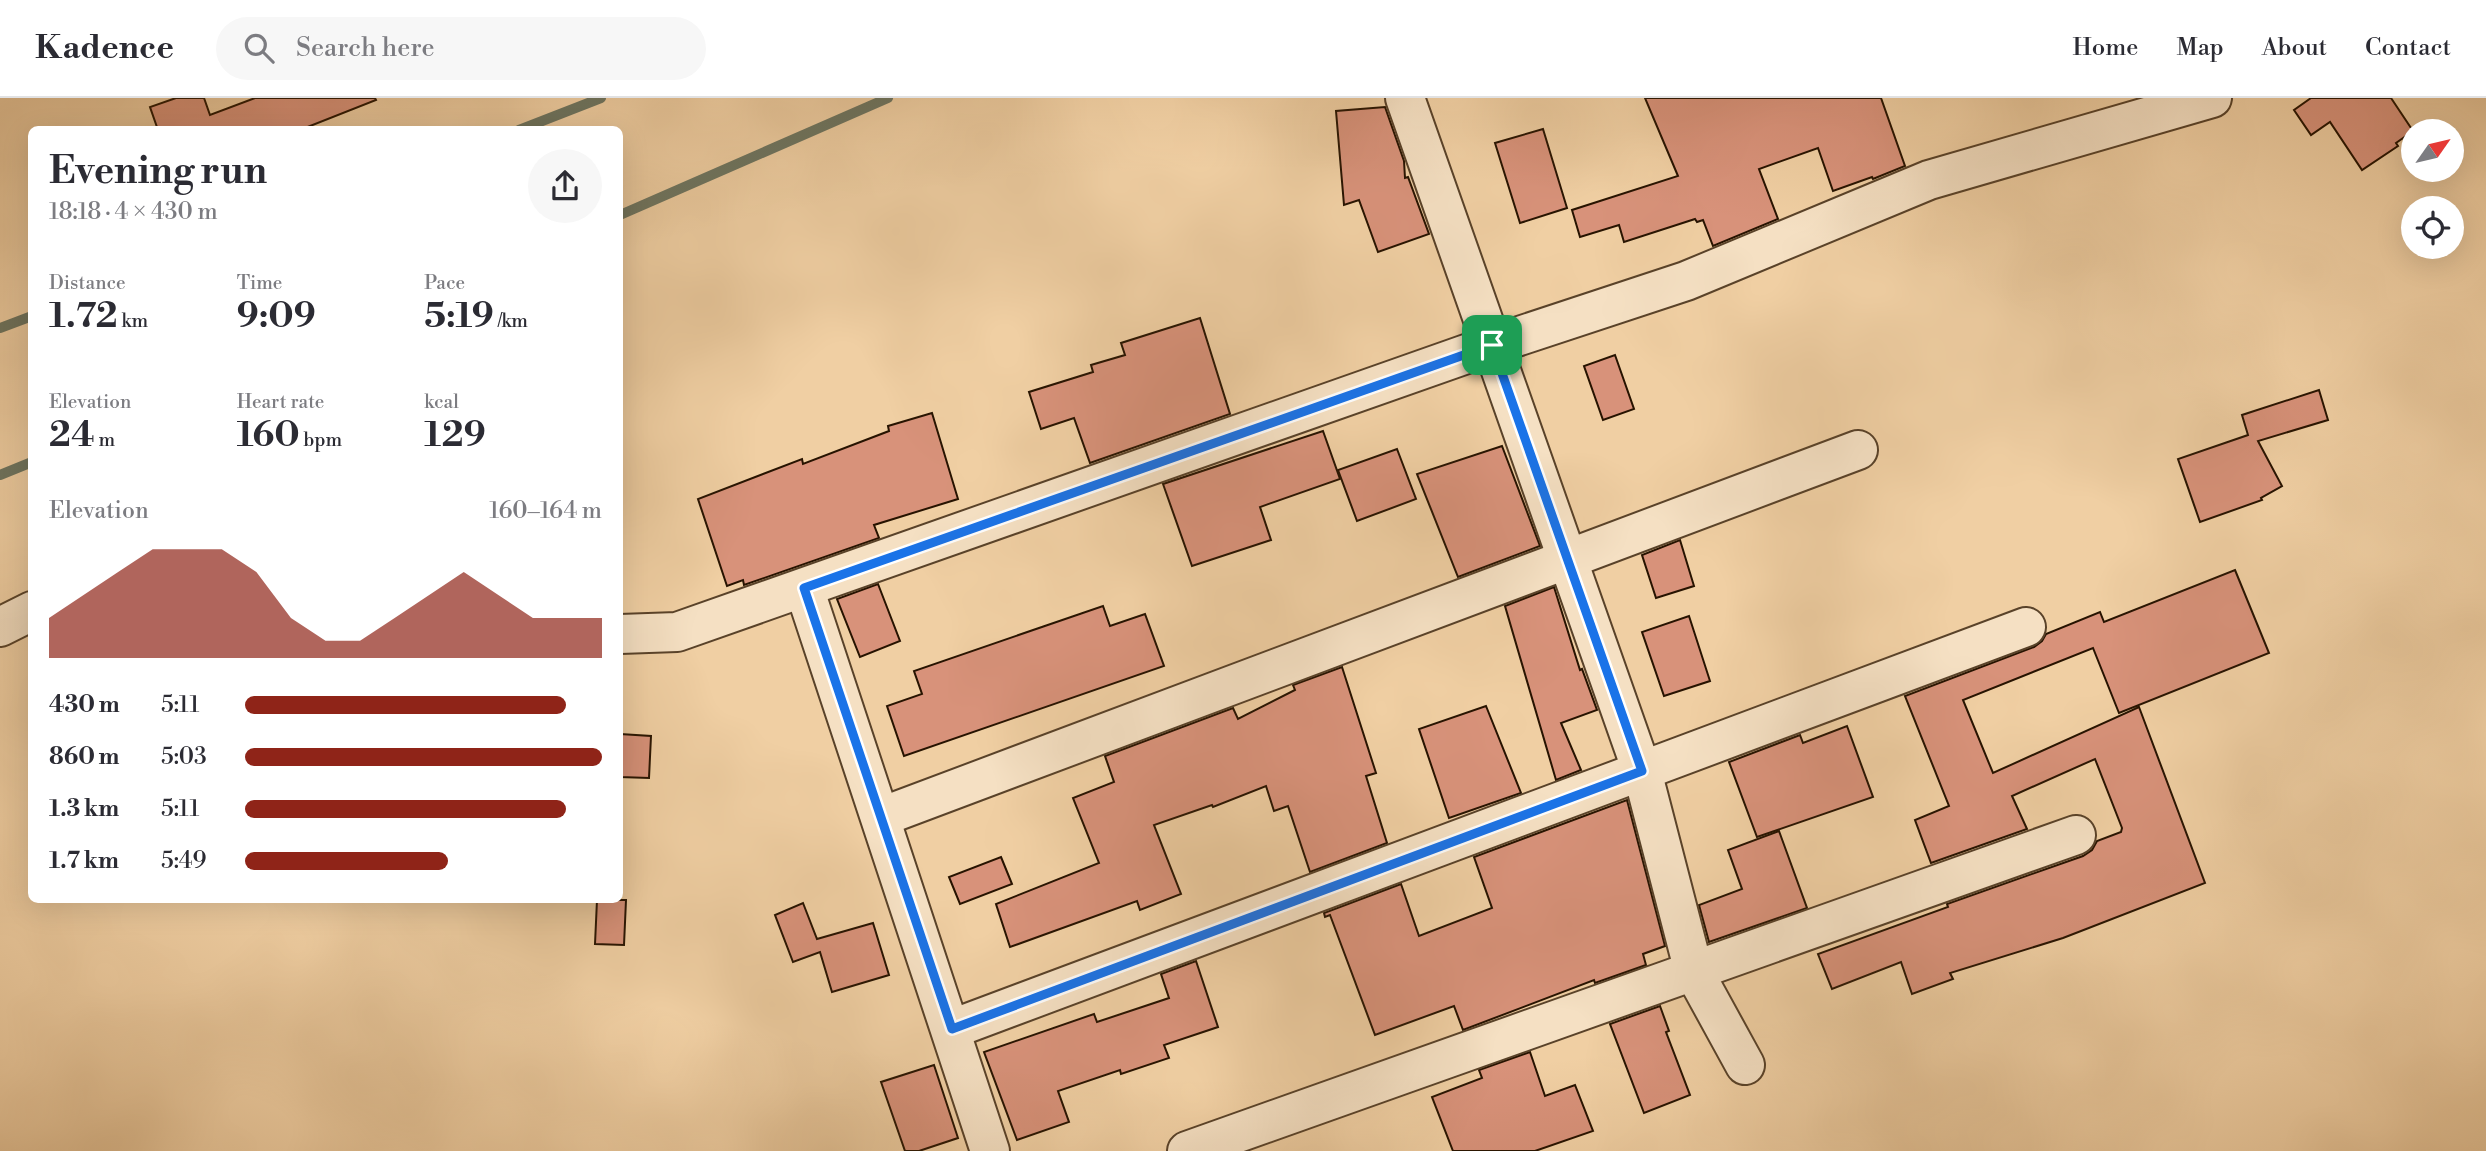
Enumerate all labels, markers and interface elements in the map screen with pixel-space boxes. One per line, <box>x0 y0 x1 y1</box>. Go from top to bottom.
search box <box>216 17 706 80</box>
text: Kadence <box>35 28 174 69</box>
icon: search <box>240 29 278 67</box>
text: Search here <box>296 32 435 64</box>
text: Home <box>2073 33 2138 63</box>
text: Map <box>2176 33 2224 63</box>
text: About <box>2262 33 2327 63</box>
text: Contact <box>2365 33 2451 63</box>
north arrow <box>2401 119 2464 182</box>
map controls <box>2401 119 2464 259</box>
text: Evening run <box>49 148 267 195</box>
button: share <box>528 149 602 223</box>
button: locate <box>2401 196 2464 259</box>
text: 18:18 · 4 × 430 m <box>49 198 218 226</box>
text: Distance <box>49 271 126 295</box>
text: Time <box>237 271 282 295</box>
text: Pace <box>424 271 465 295</box>
text: 1.72 <box>49 295 118 338</box>
text: 9:09 <box>237 295 316 338</box>
text: 5:19 <box>424 295 494 338</box>
text: km <box>118 309 148 333</box>
text: /km <box>494 309 528 333</box>
pin <box>1462 315 1522 375</box>
icon: arrive <box>1473 326 1511 364</box>
text: Elevation <box>49 390 131 414</box>
text: Heart rate <box>237 390 324 414</box>
text: kcal <box>424 390 459 414</box>
text: 24 <box>49 414 95 457</box>
text: 160 <box>237 414 300 457</box>
text: 129 <box>424 414 486 457</box>
text: m <box>95 428 115 452</box>
text: bpm <box>300 428 342 452</box>
text: Elevation <box>49 497 149 525</box>
text: 160–164 m <box>489 497 602 525</box>
text: 430 m <box>49 691 120 719</box>
text: 5:11 <box>161 691 199 719</box>
text: 860 m <box>49 743 119 771</box>
text: 5:03 <box>161 743 207 771</box>
text: 1.3 km <box>49 795 119 823</box>
text: 5:11 <box>161 795 199 823</box>
text: 1.7 km <box>49 847 119 875</box>
text: 5:49 <box>161 847 207 875</box>

